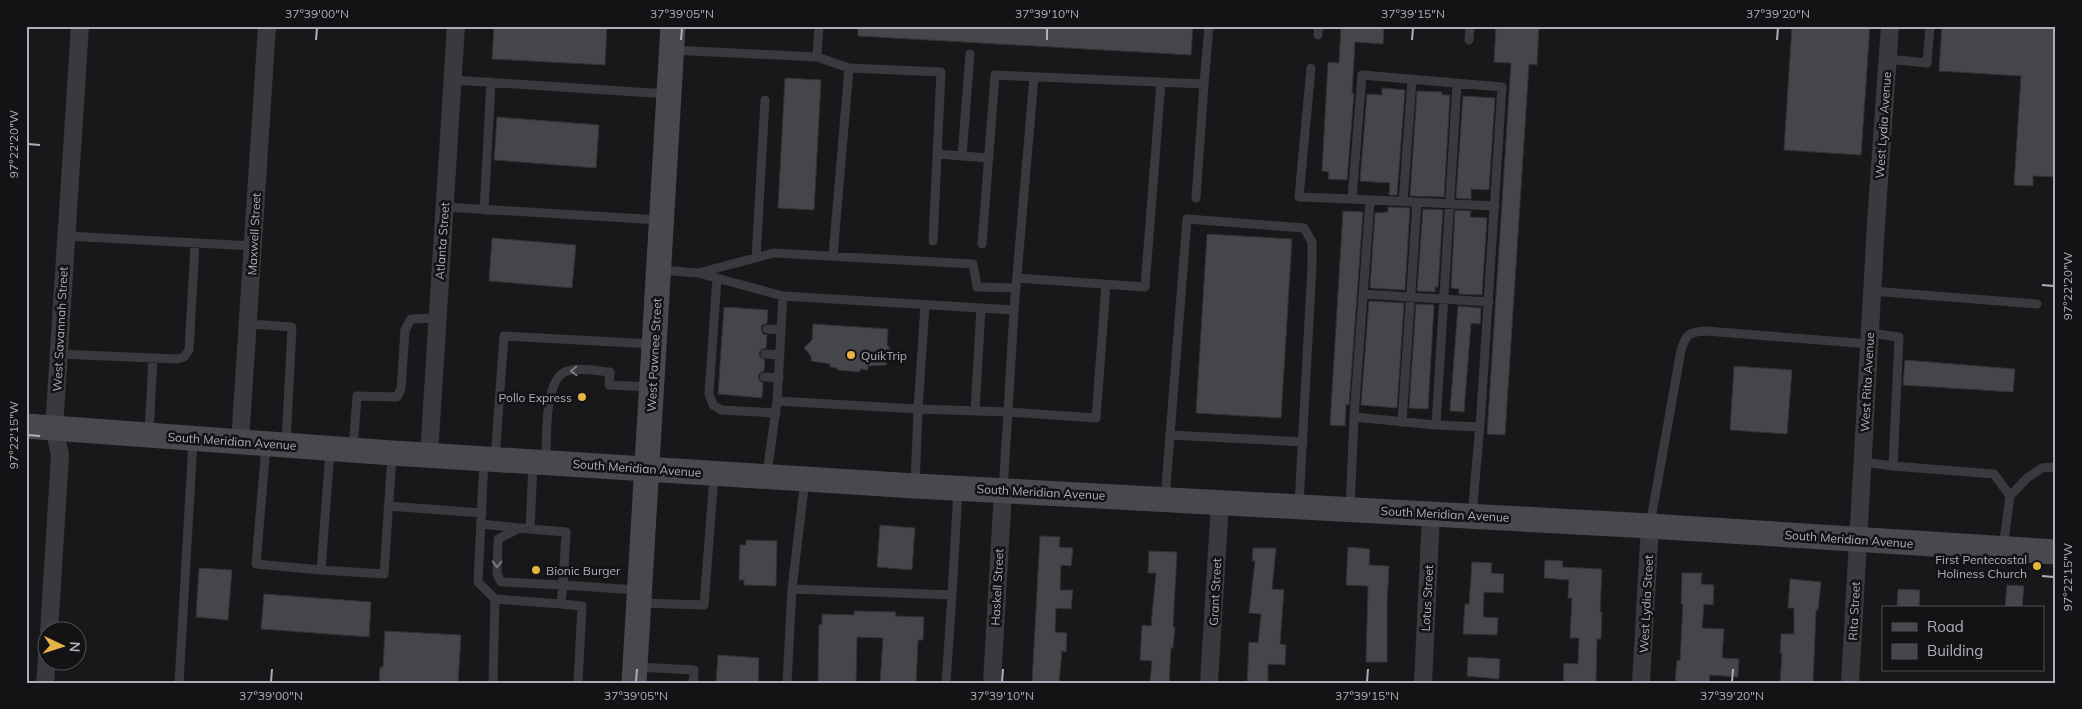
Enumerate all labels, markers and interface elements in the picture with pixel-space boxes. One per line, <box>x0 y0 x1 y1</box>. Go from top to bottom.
text: 37°39'00"N <box>285 6 349 21</box>
text: 37°39'05"N <box>650 6 714 21</box>
text: 37°39'10"N <box>1015 6 1079 21</box>
text: 37°39'15"N <box>1381 6 1445 21</box>
text: 37°39'20"N <box>1746 6 1810 21</box>
street label: West Lydia Avenue <box>1872 71 1894 179</box>
text: 97°22'20"W <box>6 110 21 178</box>
street label: Maxwell Street <box>244 192 264 276</box>
street label: Atlanta Street <box>432 202 452 280</box>
text: 97°22'20"W <box>2060 252 2075 320</box>
street label: West Savannah Street <box>49 266 71 392</box>
street label: West Pawnee Street <box>644 298 664 412</box>
street label: West Rita Avenue <box>1857 332 1877 432</box>
place label: QuikTrip <box>861 348 907 363</box>
marker: QuikTrip <box>845 349 857 361</box>
one-way arrow <box>570 365 578 376</box>
place label: Pollo Express <box>499 390 572 405</box>
marker: Pollo Express <box>576 391 588 403</box>
text: 97°22'15"W <box>6 401 21 469</box>
street label: South Meridian Avenue <box>167 429 297 453</box>
street label: South Meridian Avenue <box>572 456 702 480</box>
street label: South Meridian Avenue <box>976 481 1106 503</box>
street label: South Meridian Avenue <box>1380 503 1510 525</box>
street label: South Meridian Avenue <box>1784 527 1914 551</box>
text: 97°22'15"W <box>2060 543 2075 611</box>
street label: Haskell Street <box>987 548 1007 626</box>
place label: First Pentecostal Holiness Church <box>1935 552 2027 581</box>
street label: West Lydia Street <box>1636 555 1656 653</box>
street label: Grant Street <box>1206 558 1224 626</box>
one-way arrow <box>492 560 503 568</box>
marker: First Pentecostal Holiness Church <box>2031 560 2043 572</box>
place label: Bionic Burger <box>546 563 621 578</box>
marker: Bionic Burger <box>530 564 542 576</box>
street label: Lotus Street <box>1418 564 1436 632</box>
street label: Rita Street <box>1845 581 1863 641</box>
legend <box>1882 606 2044 672</box>
text: Road <box>1927 617 1964 636</box>
north arrow <box>38 622 88 672</box>
text: N <box>66 641 84 653</box>
text: Building <box>1927 641 1983 660</box>
text: 37°39'00"N <box>239 688 303 703</box>
text: 37°39'05"N <box>604 688 668 703</box>
text: 37°39'10"N <box>970 688 1034 703</box>
text: 37°39'15"N <box>1335 688 1399 703</box>
text: 37°39'20"N <box>1700 688 1764 703</box>

